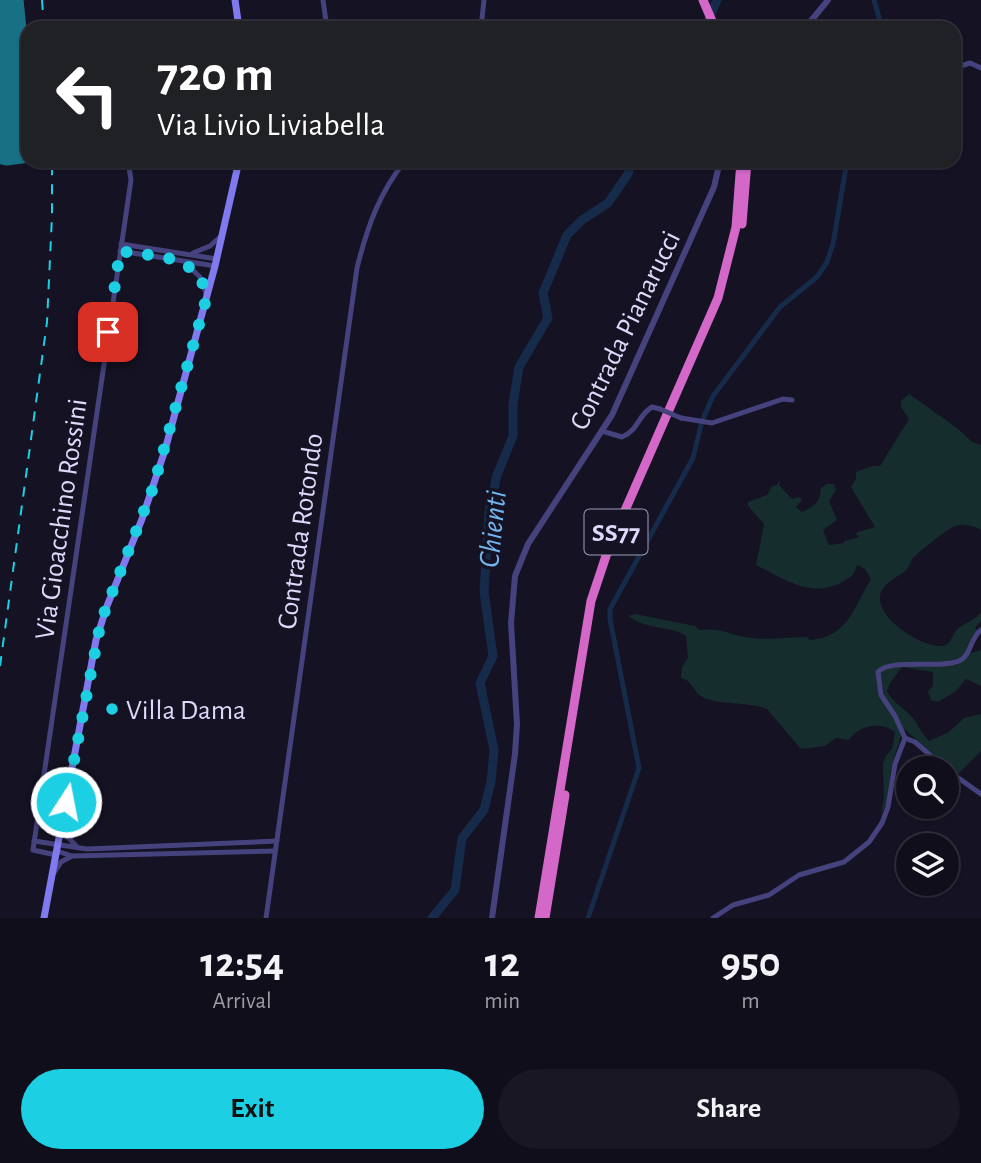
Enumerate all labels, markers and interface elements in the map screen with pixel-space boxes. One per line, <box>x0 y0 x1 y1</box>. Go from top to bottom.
icon: left <box>42 49 133 140</box>
text: 720 m <box>157 51 274 100</box>
text: Via Livio Liviabella <box>157 109 385 141</box>
street label: Contrada Pianarucci <box>566 227 686 435</box>
pin <box>78 302 138 362</box>
icon: arrive <box>89 313 127 351</box>
street label: Via Gioacchino Rossini <box>31 397 93 642</box>
street label: Contrada Rotondo <box>273 432 329 631</box>
water label: Chienti <box>474 489 512 569</box>
road number: SS77 <box>584 510 648 554</box>
place label: Villa Dama <box>126 697 246 725</box>
marker: Villa Dama <box>104 701 120 717</box>
map controls <box>896 756 959 896</box>
button: search <box>896 756 959 819</box>
position arrow <box>29 765 103 839</box>
button: layers <box>896 833 959 896</box>
text: 12:54 <box>200 942 284 984</box>
text: 12 <box>485 942 520 984</box>
text: 950 <box>720 942 781 984</box>
text: Arrival <box>213 990 272 1013</box>
text: min <box>484 990 520 1013</box>
text: m <box>741 990 760 1013</box>
button: Exit <box>21 1069 484 1149</box>
button: Share <box>498 1069 960 1149</box>

